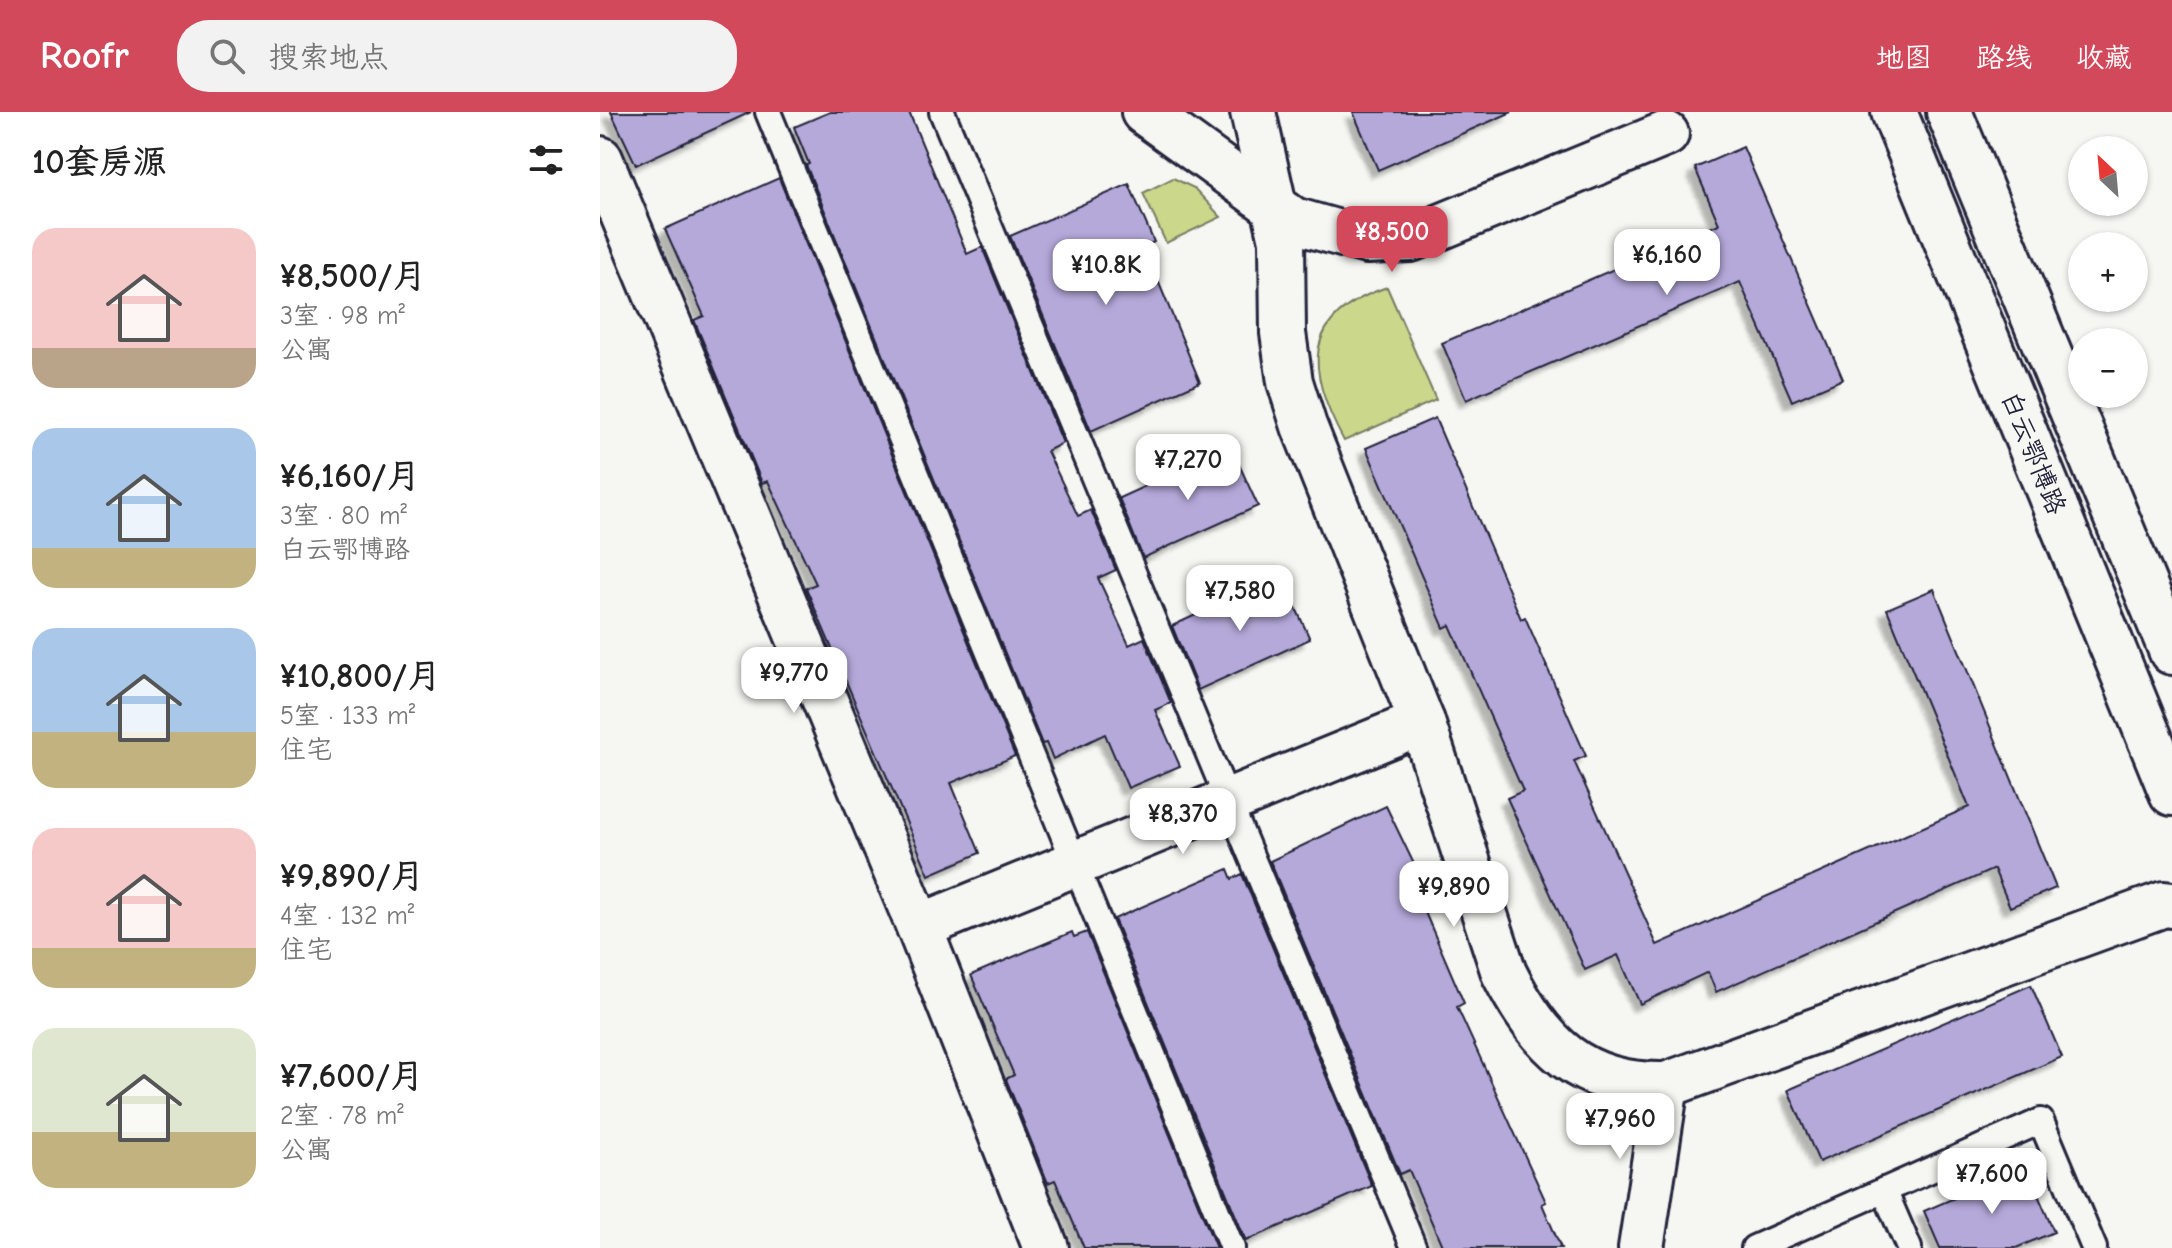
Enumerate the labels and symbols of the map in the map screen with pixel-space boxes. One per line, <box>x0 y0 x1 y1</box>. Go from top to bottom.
north arrow <box>2068 136 2148 216</box>
pin: ¥8,500 <box>1327 206 1457 274</box>
pin: ¥6,160 <box>1602 229 1732 297</box>
pin: ¥10.8K <box>1041 239 1171 307</box>
street label: 白云鄂博路 <box>1995 387 2071 519</box>
pin: ¥7,270 <box>1123 434 1253 502</box>
pin: ¥7,580 <box>1175 565 1305 633</box>
pin: ¥9,770 <box>729 647 859 715</box>
pin: ¥8,370 <box>1118 788 1248 856</box>
pin: ¥9,890 <box>1389 861 1519 929</box>
pin: ¥7,960 <box>1555 1093 1685 1161</box>
pin: ¥7,600 <box>1927 1148 2057 1216</box>

